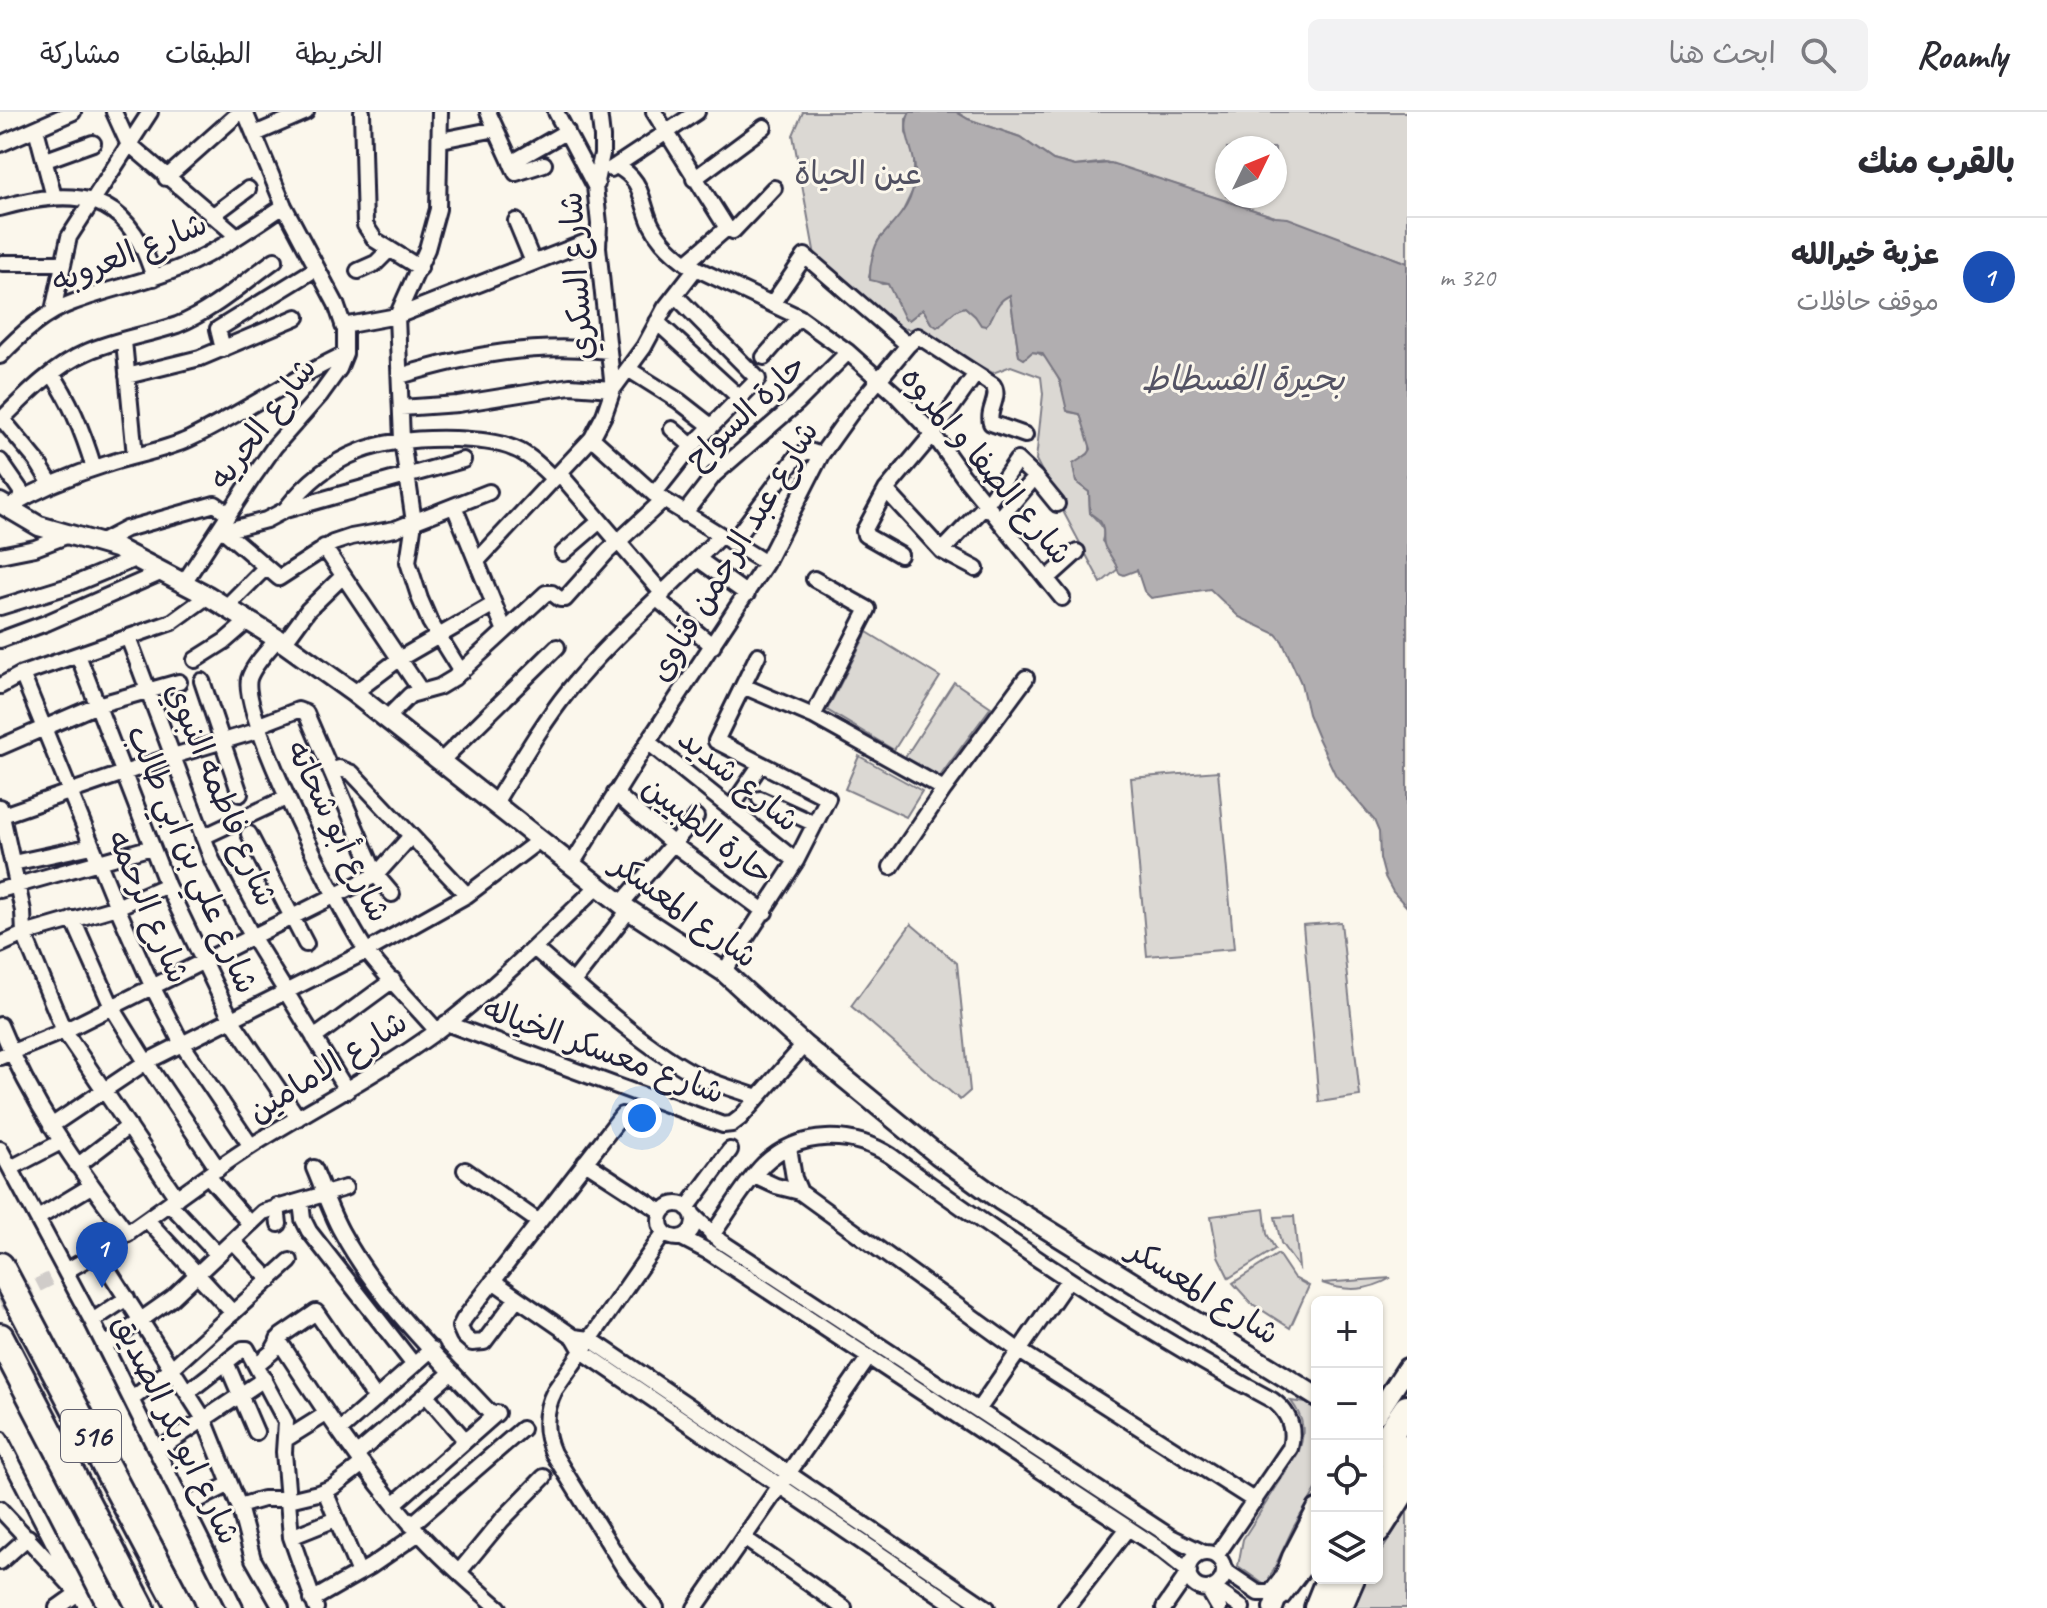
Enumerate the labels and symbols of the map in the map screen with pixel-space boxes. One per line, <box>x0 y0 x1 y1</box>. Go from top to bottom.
north arrow <box>1215 136 1287 208</box>
park label: عين الحياة <box>794 153 922 194</box>
street label: شارع السكري <box>550 190 605 362</box>
street label: شارع العروبه <box>45 203 214 304</box>
street label: حارة السواح <box>676 345 815 479</box>
street label: شارع الحريه <box>199 349 327 499</box>
street label: شارع الصفا و المروه <box>890 357 1082 574</box>
water label: بحيرة الفسطاط <box>1142 357 1346 400</box>
street label: شارع عبد الرحمن قناوى <box>639 413 829 690</box>
street label: شارع فاطمه النبوي <box>154 676 287 913</box>
street label: شارع شديد <box>668 718 808 842</box>
street label: شارع علي بن ابي طالب <box>111 719 268 1003</box>
street label: شارع أبو شحاته <box>275 734 400 930</box>
street label: حارة الطبيين <box>634 766 782 894</box>
street label: شارع الرحمه <box>96 823 199 990</box>
street label: شارع المعسكر <box>600 842 766 979</box>
street label: شارع معسكر الخياله <box>477 988 730 1115</box>
street label: شارع الامامين <box>240 1001 416 1133</box>
your location <box>622 1098 662 1138</box>
pin: 1 <box>76 1222 128 1288</box>
street label: شارع المعسكر <box>1117 1227 1287 1356</box>
street label: شارع ابو بكر الصديق <box>101 1307 250 1552</box>
road number: 516 <box>61 1410 121 1462</box>

